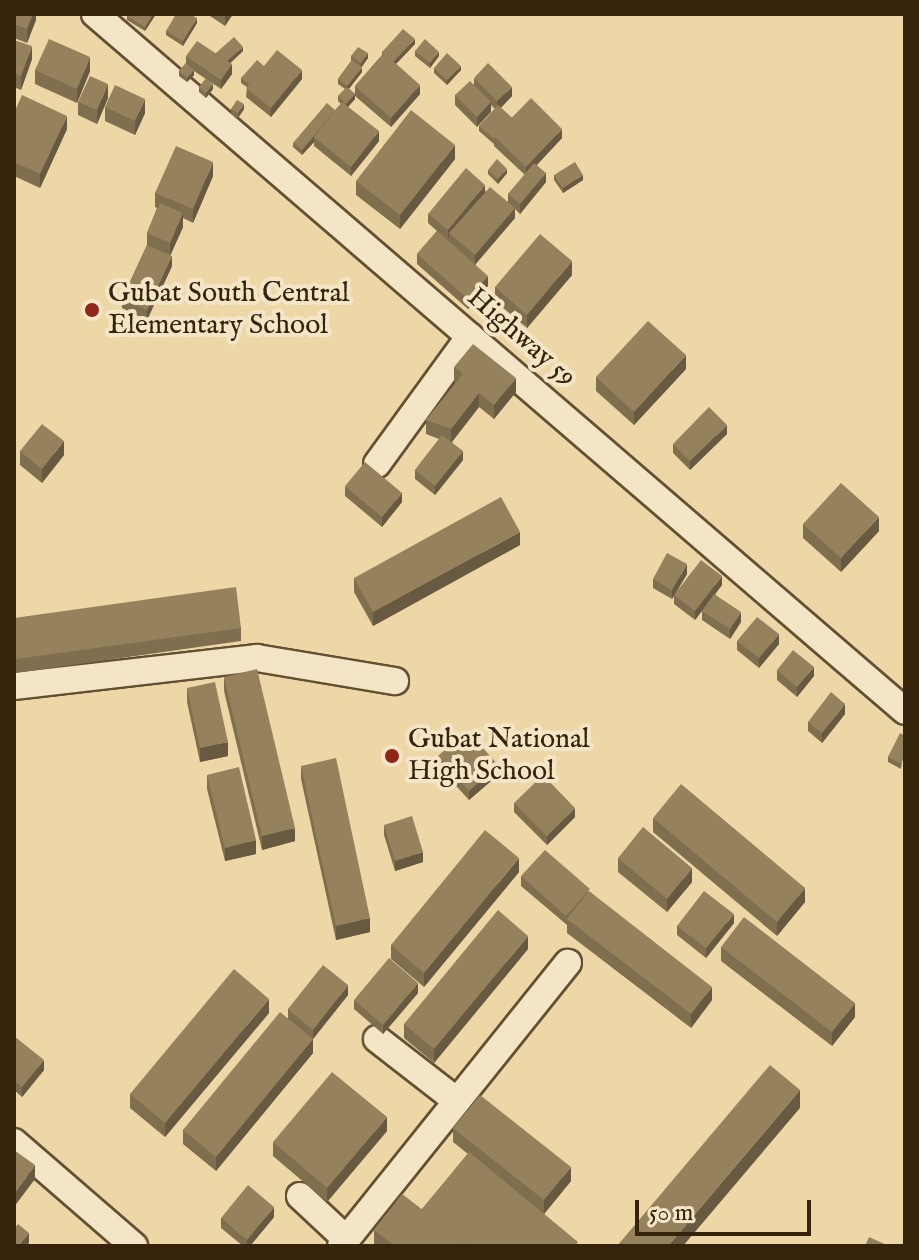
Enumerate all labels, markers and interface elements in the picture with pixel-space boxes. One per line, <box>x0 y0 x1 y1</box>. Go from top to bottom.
place label: Gubat South Central Elementary School <box>108 277 349 343</box>
street label: Highway 59 <box>460 281 582 395</box>
marker: Gubat South Central Elementary School <box>83 301 101 319</box>
place label: Gubat National High School <box>408 723 590 789</box>
marker: Gubat National High School <box>383 747 401 765</box>
scale bar <box>639 1184 815 1234</box>
text: 50 m <box>649 1198 693 1229</box>

